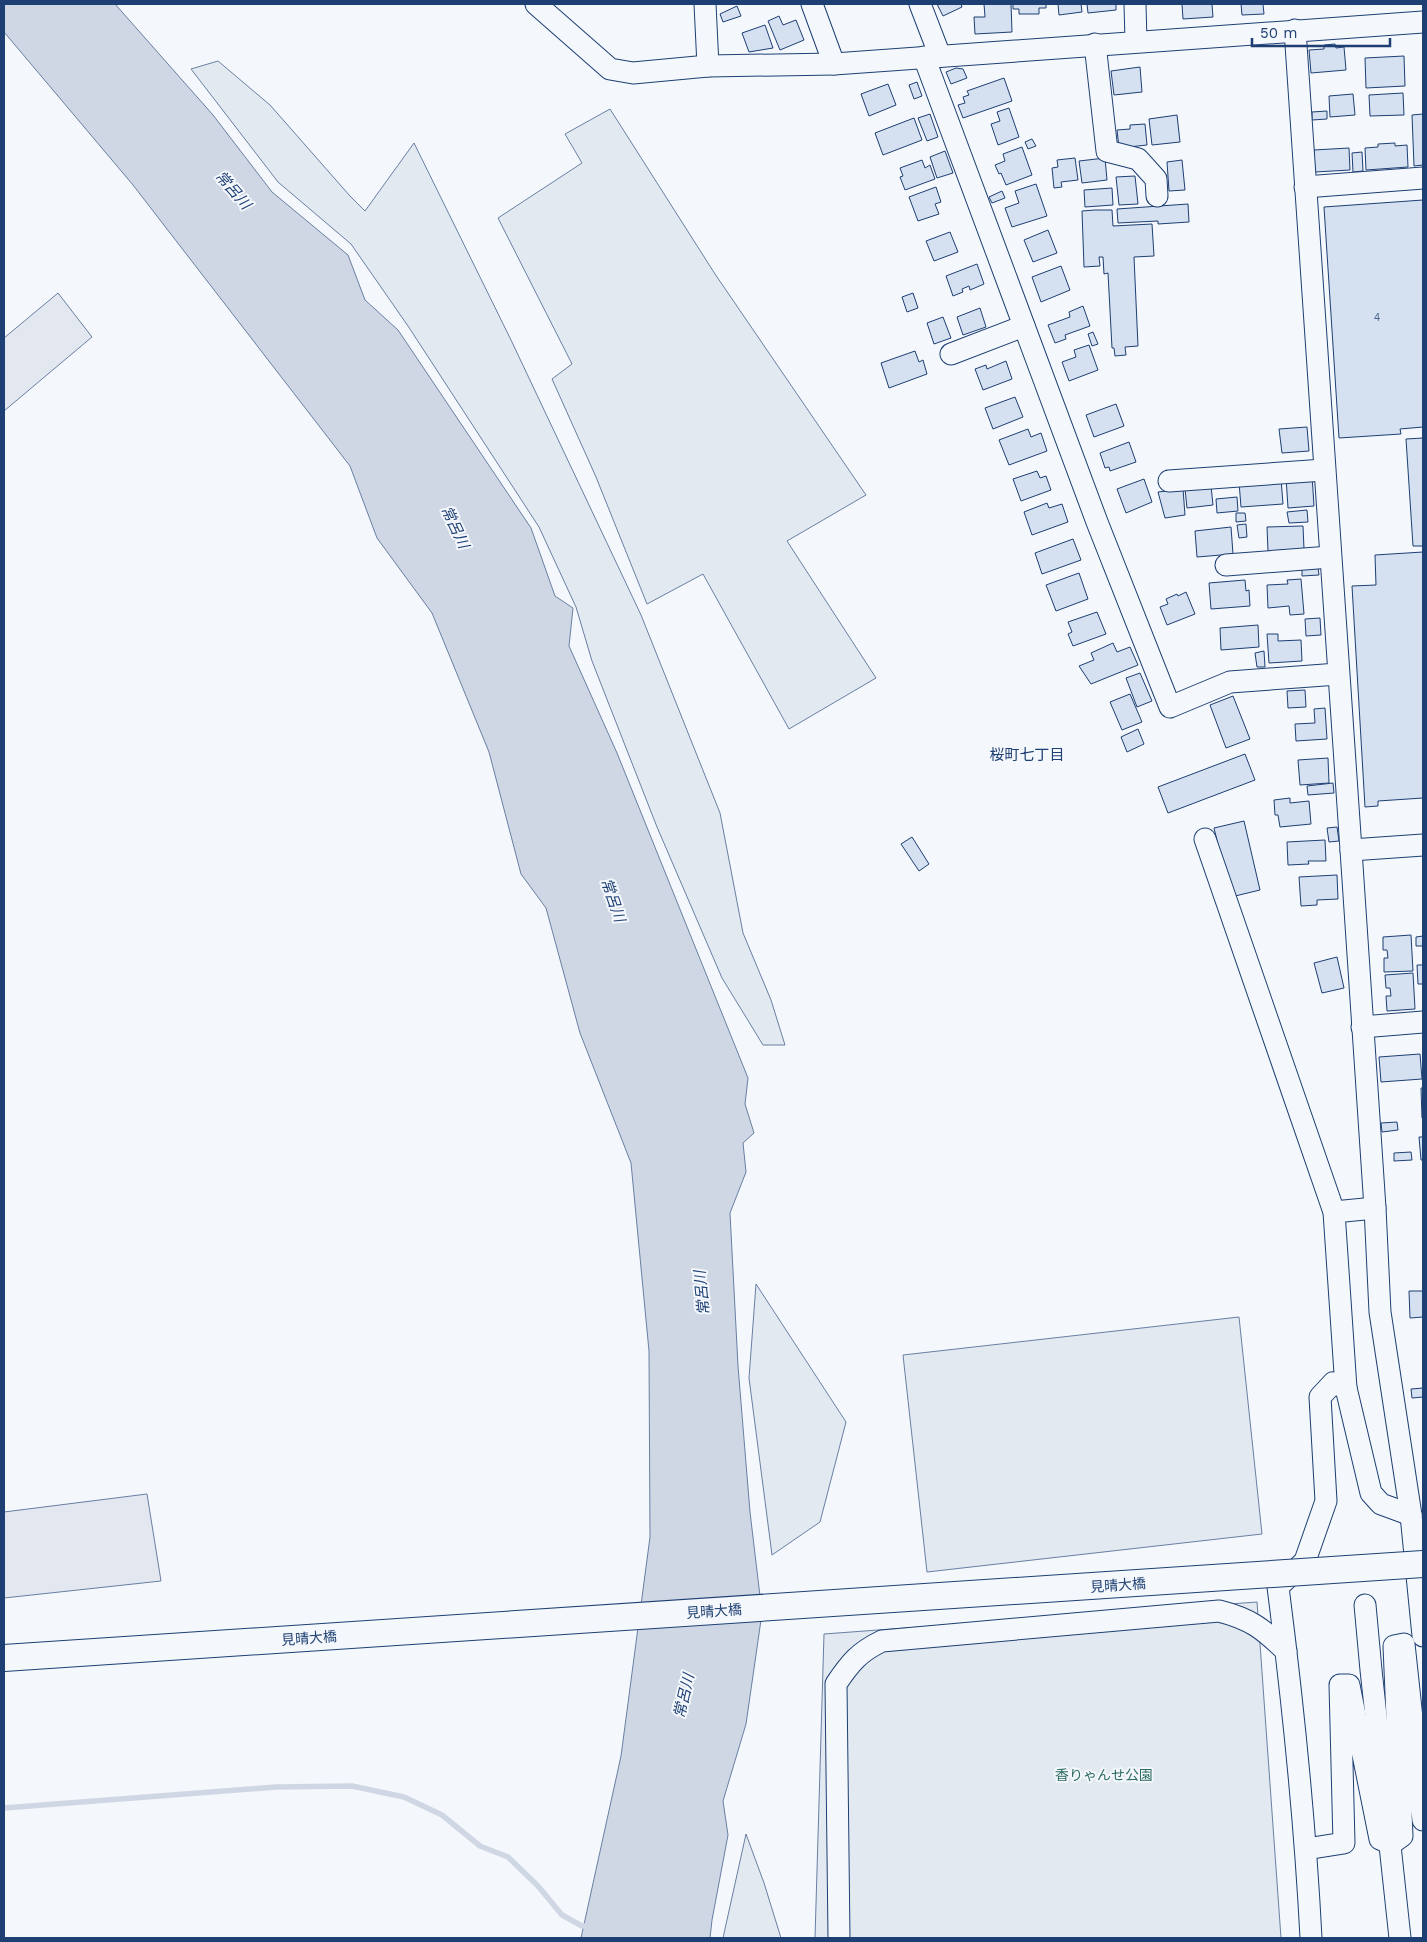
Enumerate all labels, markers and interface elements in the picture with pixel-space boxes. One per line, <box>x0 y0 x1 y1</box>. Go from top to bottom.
scale bar <box>1252 15 1390 47</box>
text: 50 m <box>1260 24 1297 42</box>
water label: 常呂川 <box>211 167 256 214</box>
house number: 4 <box>1374 311 1381 324</box>
water label: 常呂川 <box>437 503 474 553</box>
district label: 桜町七丁目 <box>989 746 1065 764</box>
water label: 常呂川 <box>597 876 629 926</box>
water label: 常呂川 <box>690 1268 713 1316</box>
street label: 見晴大橋 <box>1090 1575 1146 1595</box>
street label: 見晴大橋 <box>686 1601 742 1621</box>
street label: 見晴大橋 <box>281 1628 337 1648</box>
water label: 常呂川 <box>670 1670 698 1720</box>
park label: 香りゃんせ公園 <box>1055 1767 1153 1783</box>

